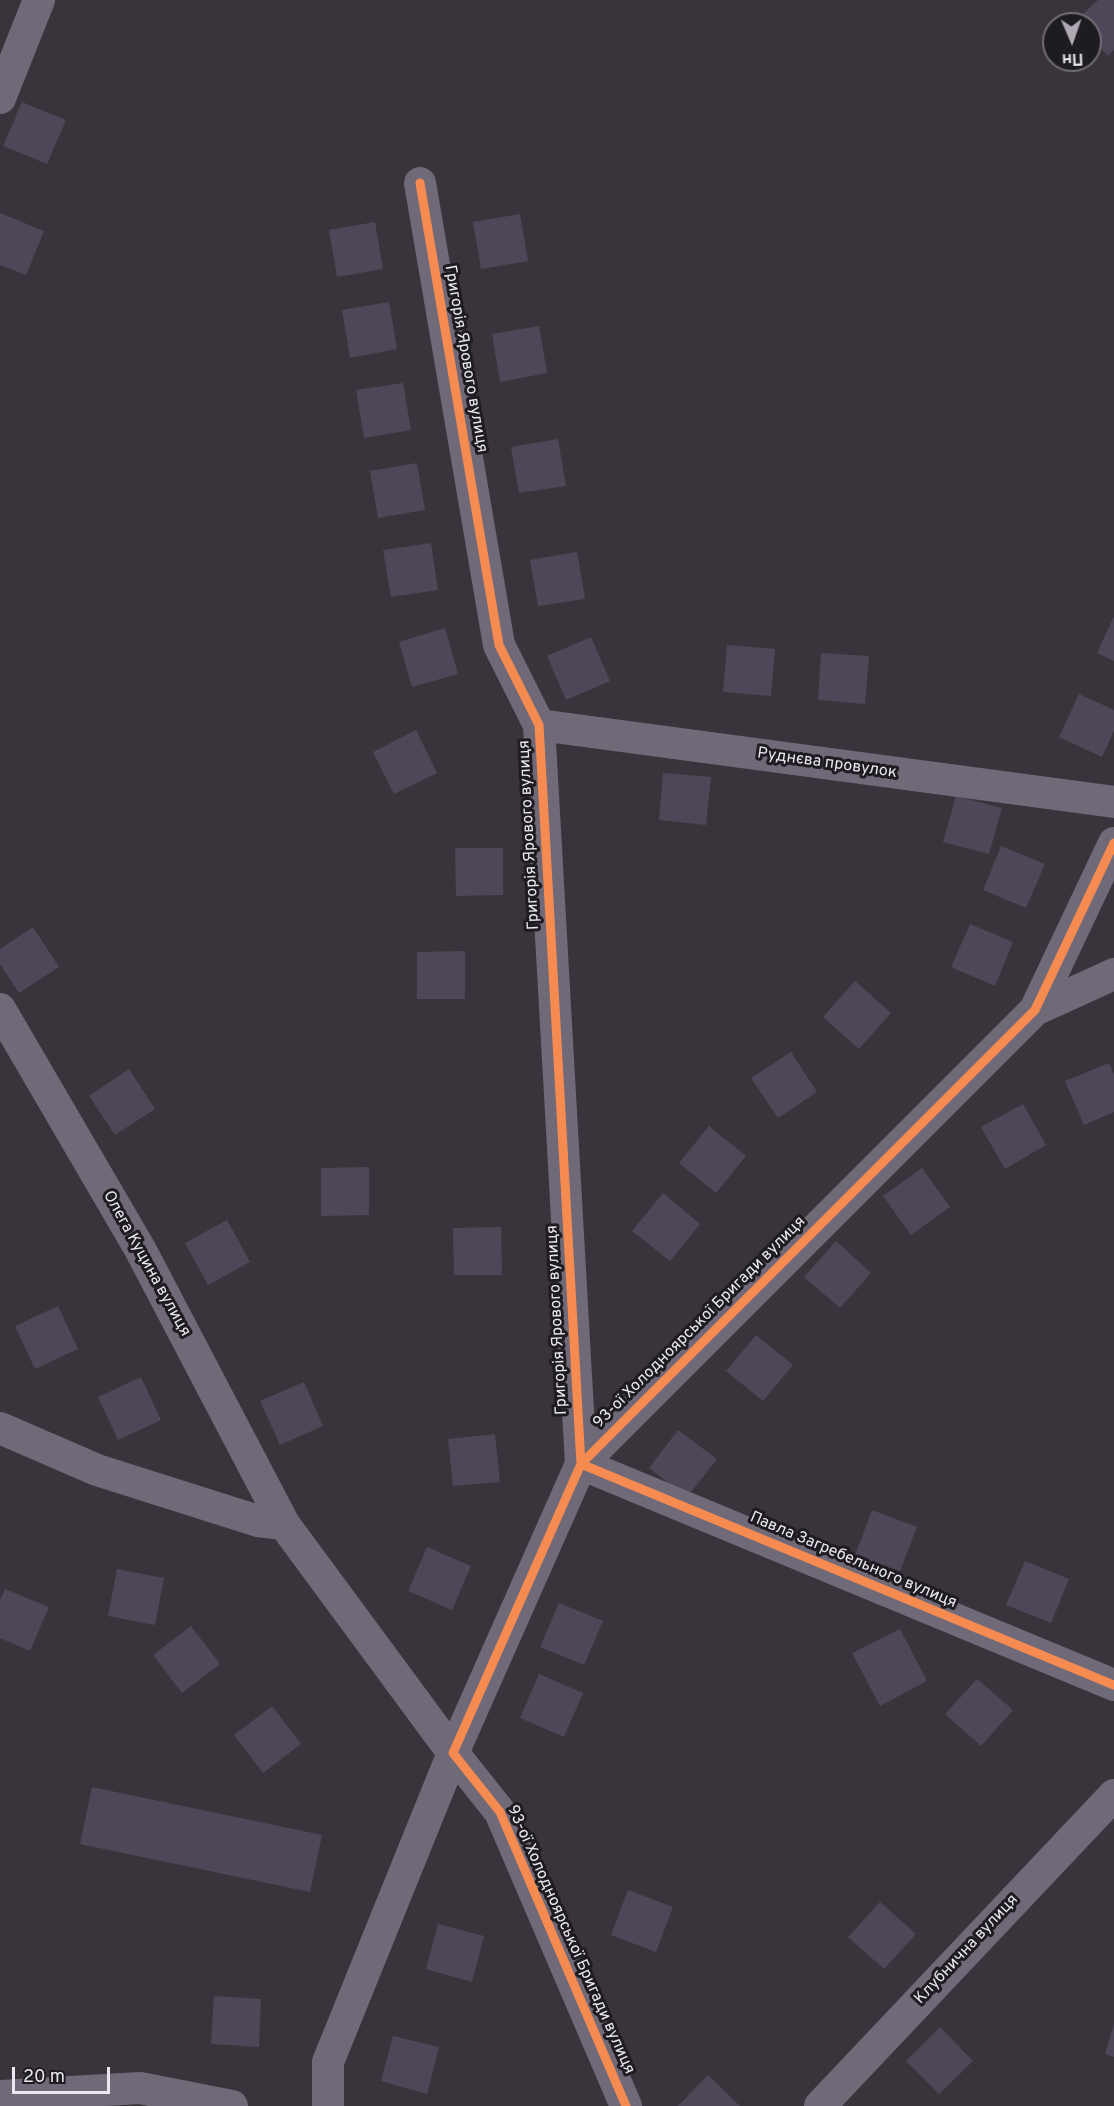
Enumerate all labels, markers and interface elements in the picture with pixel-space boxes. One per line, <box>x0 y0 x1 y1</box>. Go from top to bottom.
north arrow <box>1042 12 1102 72</box>
text: Пн <box>1061 48 1084 68</box>
street label: Григорія Ярового вулиця <box>439 264 491 454</box>
street label: Григорія Ярового вулиця <box>515 740 545 930</box>
street label: Руднєва провулок <box>756 745 898 783</box>
street label: Олега Куцина вулиця <box>98 1188 194 1340</box>
street label: 93-ої Холодноярської Бригади вулиця <box>590 1213 810 1433</box>
street label: Григорія Ярового вулиця <box>543 1225 573 1415</box>
street label: Павла Загребельного вулиця <box>747 1509 959 1613</box>
street label: 93-ої Холодноярської Бригади вулиця <box>502 1803 638 2077</box>
street label: Клубнична вулиця <box>911 1891 1023 2009</box>
scale bar <box>15 2055 112 2093</box>
text: 20 m <box>23 2066 65 2089</box>

